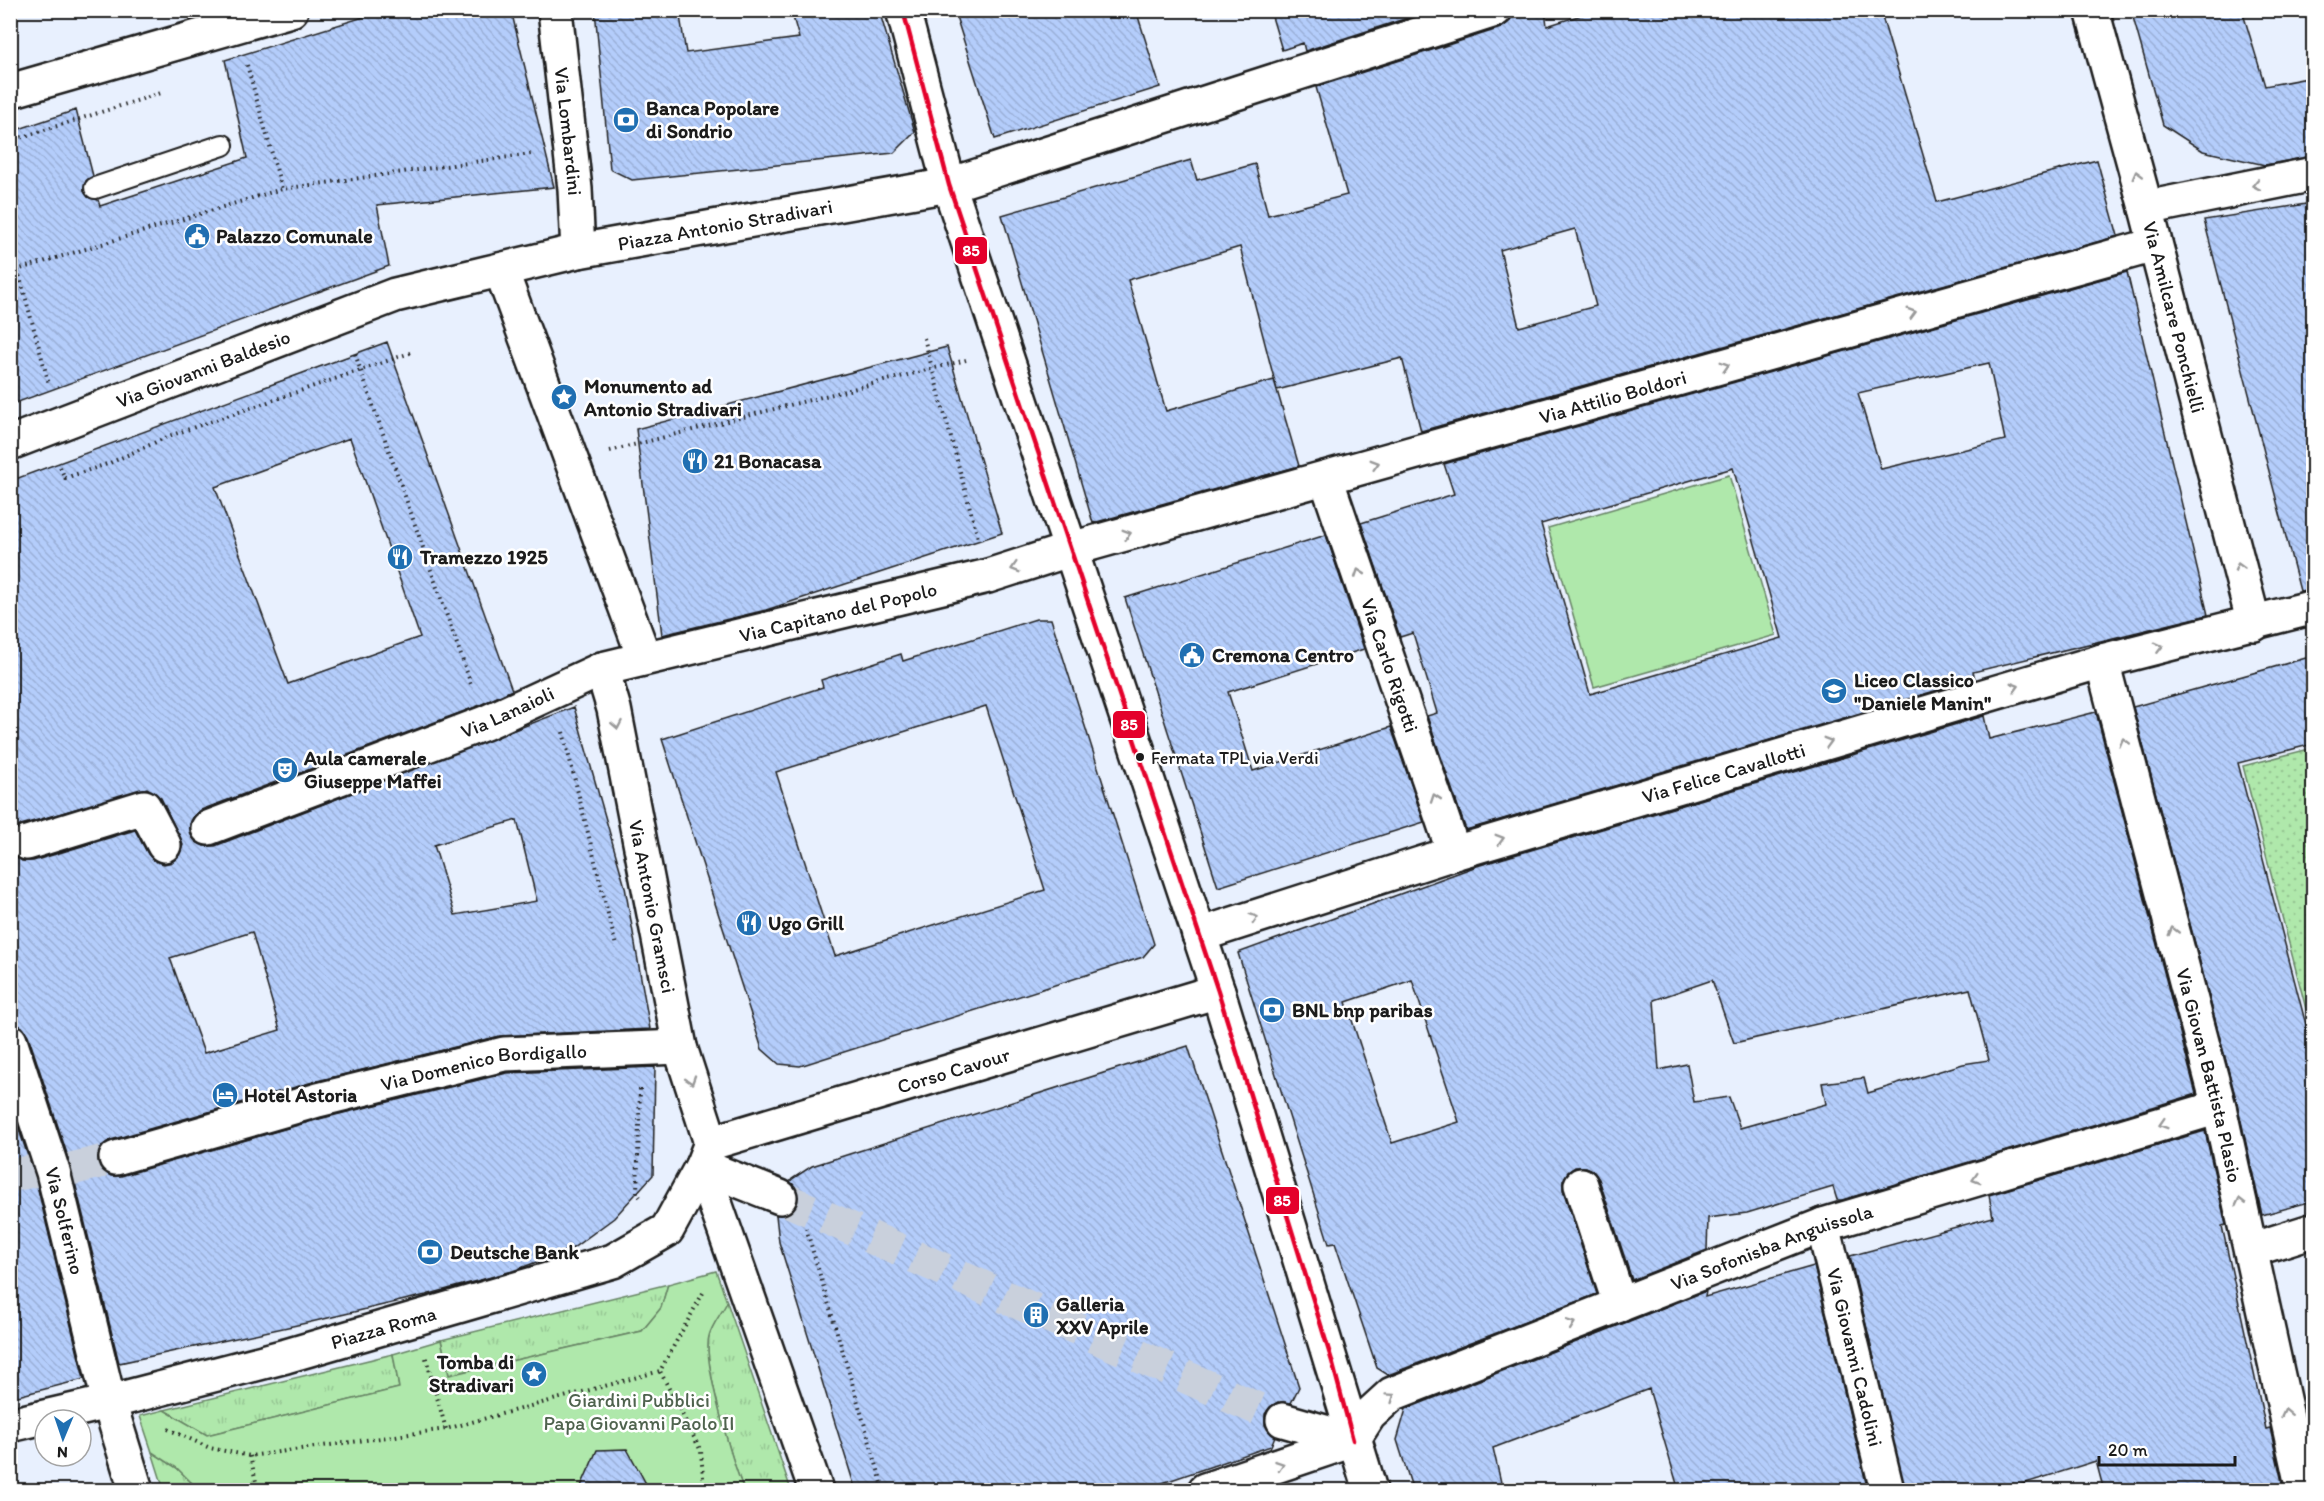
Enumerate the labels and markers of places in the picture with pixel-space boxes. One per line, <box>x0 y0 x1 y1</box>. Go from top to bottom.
place label: Banca Popolare di Sondrio <box>646 96 780 143</box>
bank icon: Banca Popolare di Sondrio <box>611 105 641 135</box>
public building icon: Palazzo Comunale <box>182 221 212 251</box>
place label: Palazzo Comunale <box>216 224 373 248</box>
place label: Monumento ad Antonio Stradivari <box>583 374 742 421</box>
place icon: Monumento ad Antonio Stradivari <box>549 382 579 412</box>
restaurant icon: 21 Bonacasa <box>680 446 710 476</box>
place label: 21 Bonacasa <box>714 449 822 473</box>
restaurant icon: Tramezzo 1925 <box>385 542 415 572</box>
place label: Tramezzo 1925 <box>419 545 548 569</box>
public building icon: Cremona Centro <box>1177 640 1207 670</box>
place label: Cremona Centro <box>1212 643 1354 667</box>
place label: Liceo Classico "Daniele Manin" <box>1854 668 1991 715</box>
school or university icon: Liceo Classico "Daniele Manin" <box>1819 676 1849 706</box>
place label: Aula camerale Giuseppe Maffei <box>303 746 442 794</box>
place label: Fermata TPL via Verdi <box>1151 747 1319 769</box>
marker: Fermata TPL via Verdi <box>1134 751 1146 763</box>
theatre icon: Aula camerale Giuseppe Maffei <box>270 755 300 785</box>
restaurant icon: Ugo Grill <box>734 908 764 938</box>
place label: Ugo Grill <box>768 911 844 936</box>
bank icon: BNL bnp paribas <box>1257 995 1287 1025</box>
place label: BNL bnp paribas <box>1292 998 1433 1023</box>
hotel icon: Hotel Astoria <box>210 1080 240 1110</box>
place label: Hotel Astoria <box>244 1083 357 1107</box>
bank icon: Deutsche Bank <box>415 1237 445 1267</box>
place label: Deutsche Bank <box>450 1240 579 1264</box>
place label: Galleria XXV Aprile <box>1056 1292 1149 1340</box>
building icon: Galleria XXV Aprile <box>1021 1300 1051 1330</box>
place label: Tomba di Stradivari <box>429 1350 514 1397</box>
place icon: Tomba di Stradivari <box>519 1359 549 1389</box>

